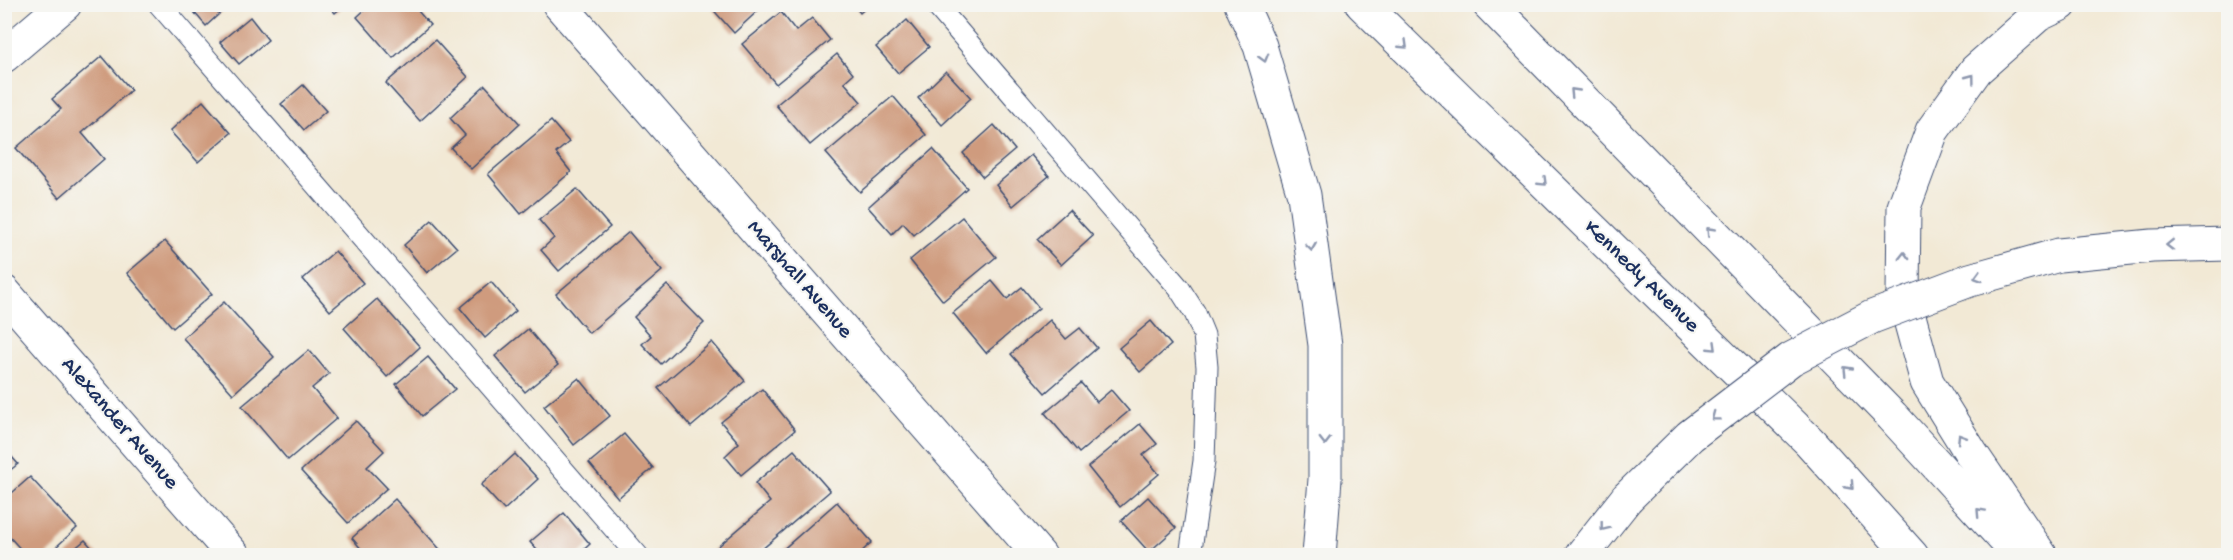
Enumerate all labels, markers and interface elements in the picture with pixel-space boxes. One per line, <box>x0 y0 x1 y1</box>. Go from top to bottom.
one-way arrow <box>1396 38 1407 49</box>
one-way arrow <box>1257 52 1269 63</box>
one-way arrow <box>1963 74 1974 85</box>
one-way arrow <box>1570 88 1581 98</box>
one-way arrow <box>1536 174 1547 185</box>
street label: Marshall Avenue <box>740 215 858 345</box>
street label: Kennedy Avenue <box>1578 215 1705 339</box>
one-way arrow <box>1707 227 1718 238</box>
one-way arrow <box>2166 239 2175 252</box>
one-way arrow <box>1305 242 1317 251</box>
one-way arrow <box>1898 251 1910 260</box>
one-way arrow <box>1974 270 1984 283</box>
one-way arrow <box>1706 340 1716 351</box>
street label: Alexander Avenue <box>54 353 184 496</box>
one-way arrow <box>1843 367 1854 377</box>
one-way arrow <box>1711 409 1722 420</box>
one-way arrow <box>1957 434 1969 444</box>
one-way arrow <box>1319 436 1331 445</box>
one-way arrow <box>1843 479 1854 490</box>
one-way arrow <box>1976 509 1987 519</box>
one-way arrow <box>1600 520 1611 531</box>

